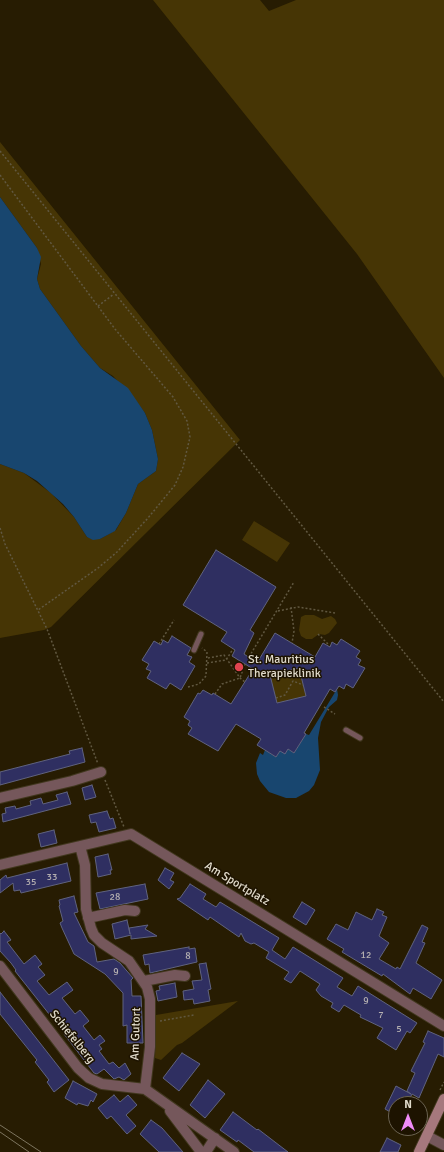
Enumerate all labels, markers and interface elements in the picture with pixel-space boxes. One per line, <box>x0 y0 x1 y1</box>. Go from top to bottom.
place label: St. Mauritius Therapieklinik <box>248 653 321 681</box>
marker: St. Mauritius Therapieklinik <box>233 661 245 673</box>
street label: Am Sportplatz <box>202 859 272 909</box>
house number: 33 <box>47 871 57 883</box>
house number: 35 <box>26 876 36 888</box>
house number: 28 <box>110 891 120 903</box>
house number: 12 <box>361 949 371 961</box>
house number: 8 <box>185 950 191 962</box>
house number: 9 <box>113 966 119 978</box>
house number: 9 <box>363 995 369 1007</box>
street label: Schiefelberg <box>46 1007 98 1067</box>
street label: Am Gutort <box>128 1007 144 1061</box>
house number: 7 <box>378 1009 384 1021</box>
house number: 5 <box>396 1023 402 1035</box>
north arrow <box>388 1096 428 1136</box>
text: N <box>404 1098 412 1111</box>

